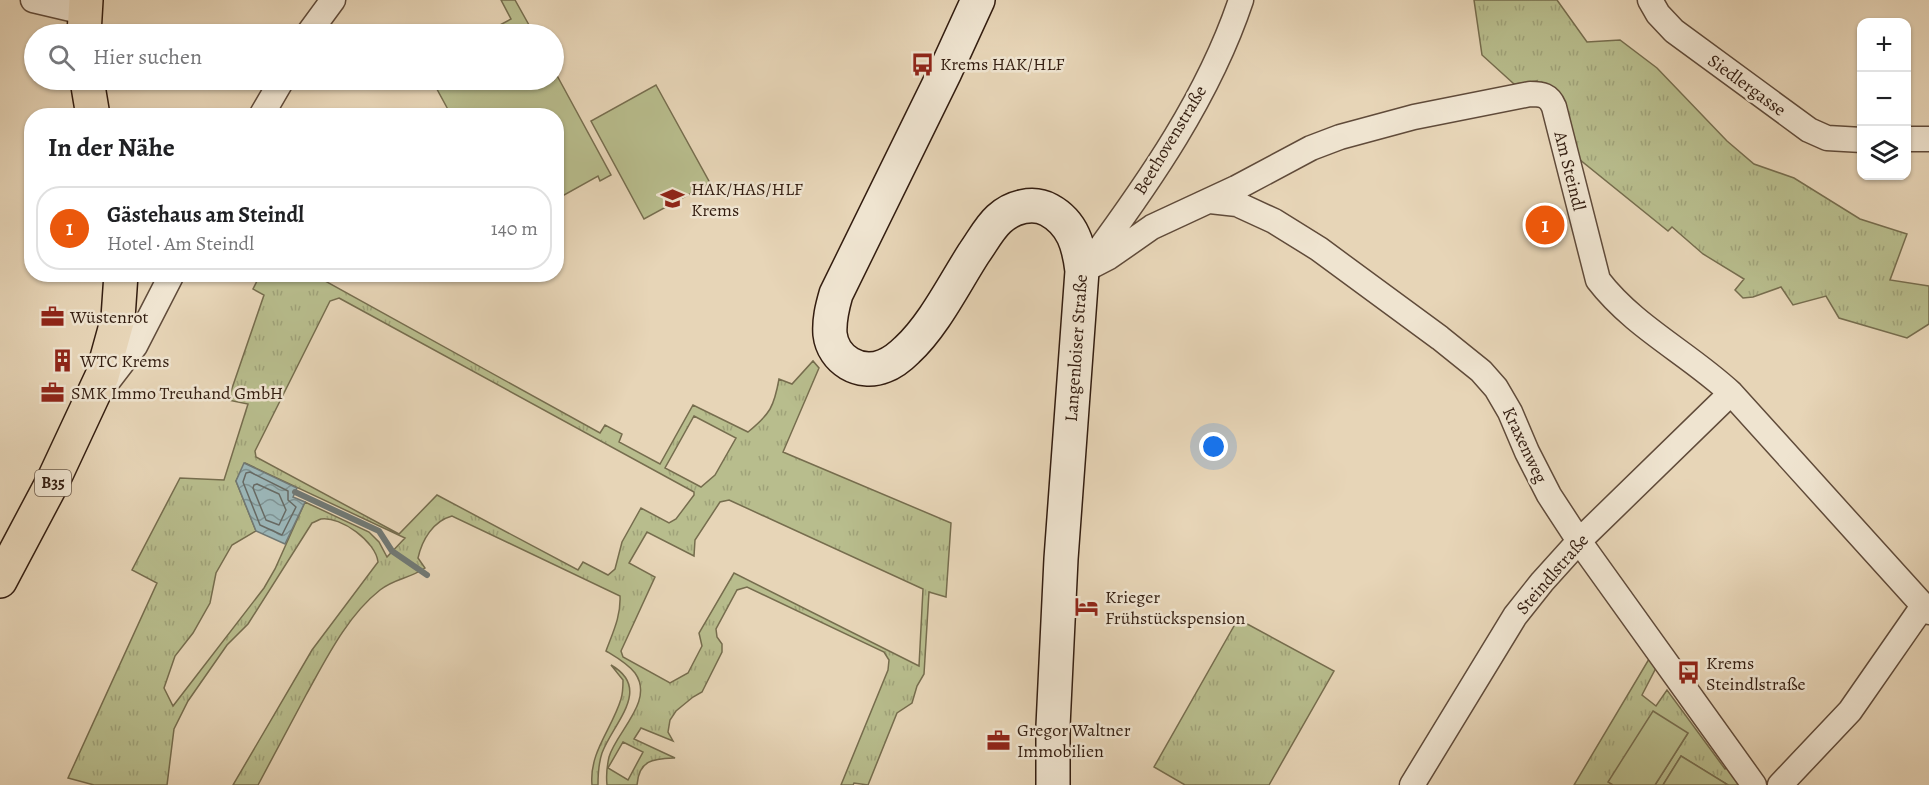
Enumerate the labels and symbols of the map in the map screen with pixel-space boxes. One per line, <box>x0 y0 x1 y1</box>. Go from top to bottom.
street label: Siedlergasse <box>1703 48 1791 122</box>
bus stop icon: Krems HAK/HLF <box>909 51 935 77</box>
place label: Krems HAK/HLF <box>940 52 1065 76</box>
street label: Beethovenstraße <box>1128 81 1212 199</box>
street label: Am Steindl <box>1548 128 1592 214</box>
place label: HAK/HAS/HLF Krems <box>691 177 803 222</box>
school or university icon: HAK/HAS/HLF Krems <box>660 186 686 212</box>
pin: 1 <box>1526 202 1564 248</box>
street label: Langenloiser Straße <box>1059 273 1093 423</box>
office icon: Wüstenrot <box>39 304 65 330</box>
place label: Wüstenrot <box>69 305 149 329</box>
building icon: WTC Krems <box>49 348 75 374</box>
place label: WTC Krems <box>79 349 170 373</box>
office icon: SMK Immo Treuhand GmbH <box>40 380 66 406</box>
place label: SMK Immo Treuhand GmbH <box>71 381 283 405</box>
street label: Kraxenweg <box>1497 403 1553 487</box>
your location <box>1199 432 1228 461</box>
road number: B35 <box>35 470 71 496</box>
street label: Steindlstraße <box>1510 529 1594 619</box>
place label: Krieger Frühstückspension <box>1105 585 1246 630</box>
hotel icon: Krieger Frühstückspension <box>1074 594 1100 620</box>
place label: Krems Steindlstraße <box>1706 651 1806 696</box>
bus stop icon: Krems Steindlstraße <box>1675 660 1701 686</box>
place label: Gregor Waltner Immobilien <box>1017 718 1131 763</box>
office icon: Gregor Waltner Immobilien <box>986 727 1012 753</box>

